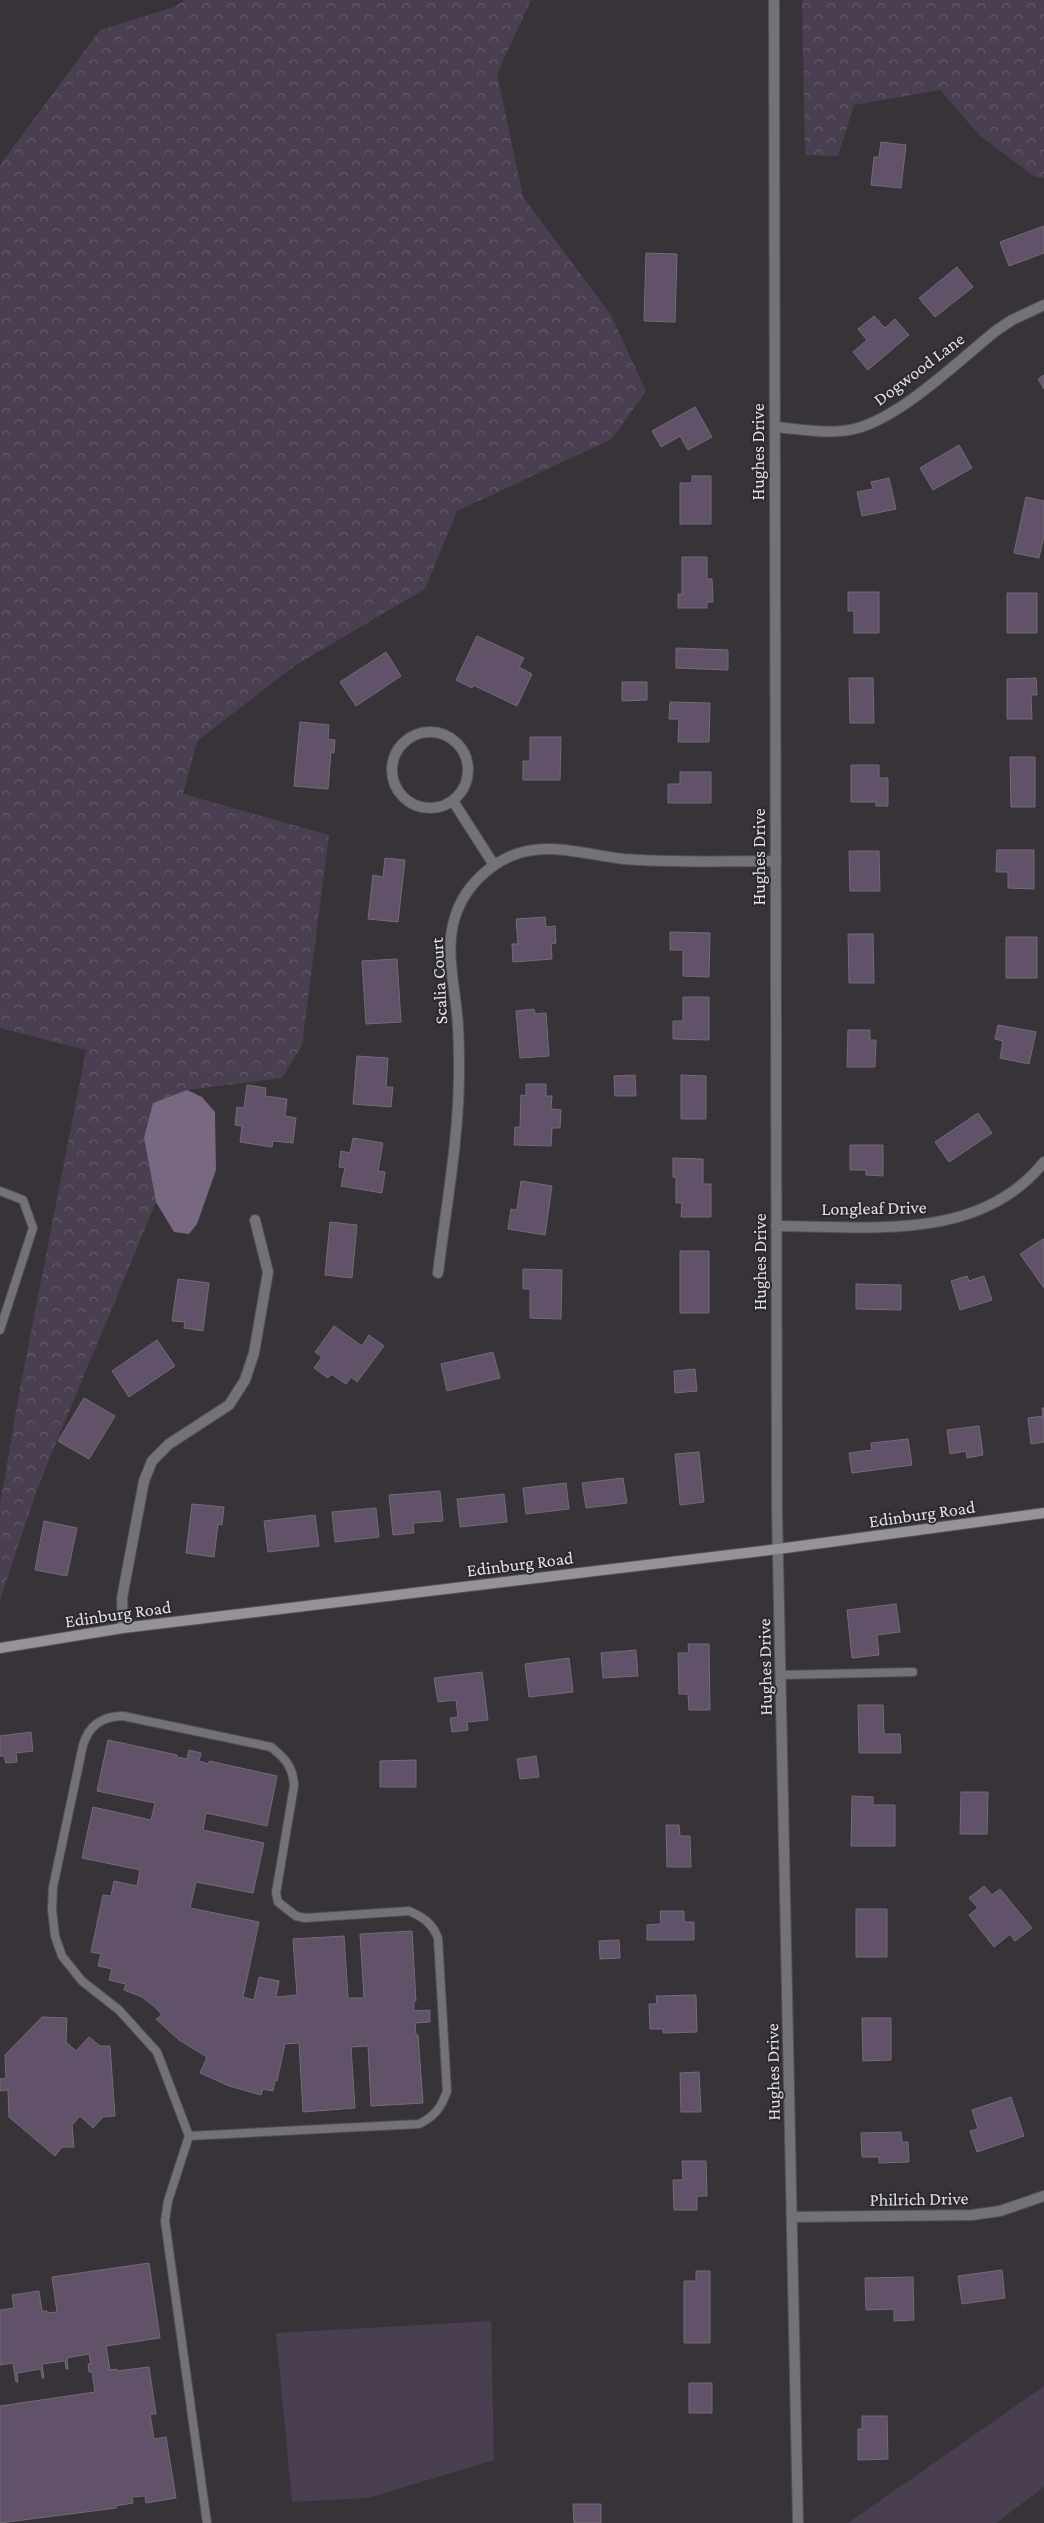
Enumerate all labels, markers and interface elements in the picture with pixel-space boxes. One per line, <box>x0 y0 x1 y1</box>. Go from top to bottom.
street label: Dogwood Lane <box>870 328 968 410</box>
street label: Hughes Drive <box>748 403 768 501</box>
street label: Hughes Drive <box>749 808 769 906</box>
street label: Scalia Court <box>427 936 451 1025</box>
street label: Longleaf Drive <box>821 1197 927 1219</box>
street label: Hughes Drive <box>750 1213 770 1311</box>
street label: Edinburg Road <box>868 1497 977 1531</box>
street label: Edinburg Road <box>466 1547 575 1580</box>
street label: Edinburg Road <box>64 1597 173 1631</box>
street label: Hughes Drive <box>754 1618 776 1716</box>
street label: Hughes Drive <box>762 2023 784 2121</box>
street label: Philrich Drive <box>869 2188 969 2210</box>

